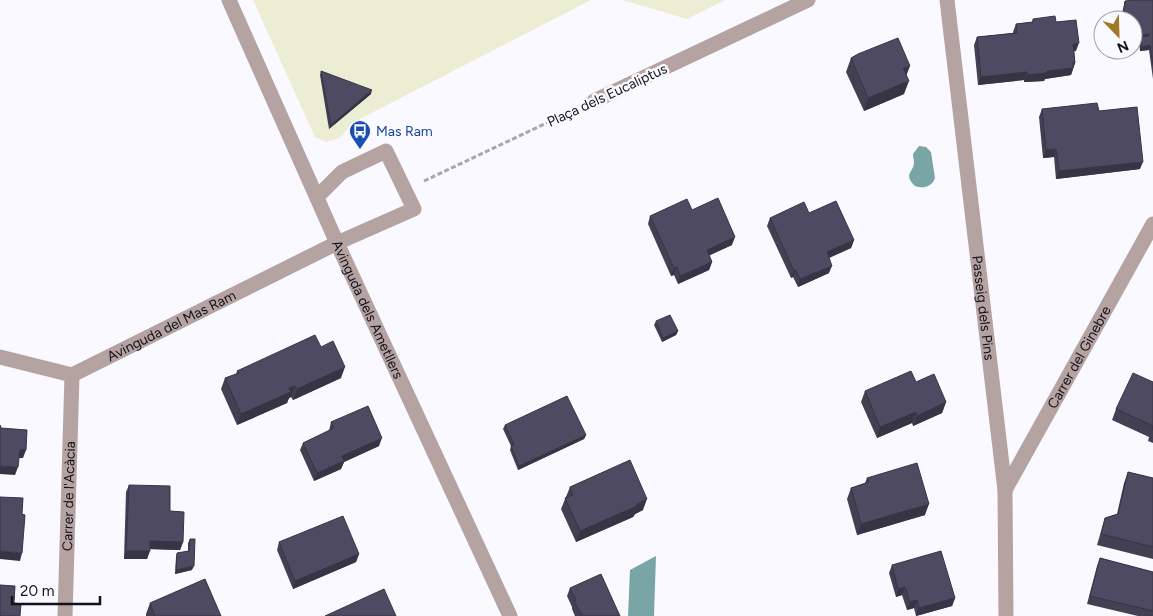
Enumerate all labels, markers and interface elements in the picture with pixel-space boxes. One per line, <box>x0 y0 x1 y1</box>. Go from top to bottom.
north arrow <box>1093 10 1143 60</box>
text: N <box>1115 37 1131 56</box>
street label: Plaça dels Eucaliptus <box>545 60 670 131</box>
bus stop icon: Mas Ram <box>348 119 372 150</box>
place label: Mas Ram <box>376 123 433 140</box>
street label: Avinguda dels Ametllers <box>328 237 407 382</box>
street label: Passeig dels Pins <box>968 255 998 361</box>
street label: Avinguda del Mas Ram <box>104 287 239 365</box>
street label: Carrer del Ginebre <box>1044 303 1115 412</box>
street label: Carrer de l'Acàcia <box>59 441 79 551</box>
scale bar <box>12 574 100 606</box>
text: 20 m <box>20 582 54 600</box>

